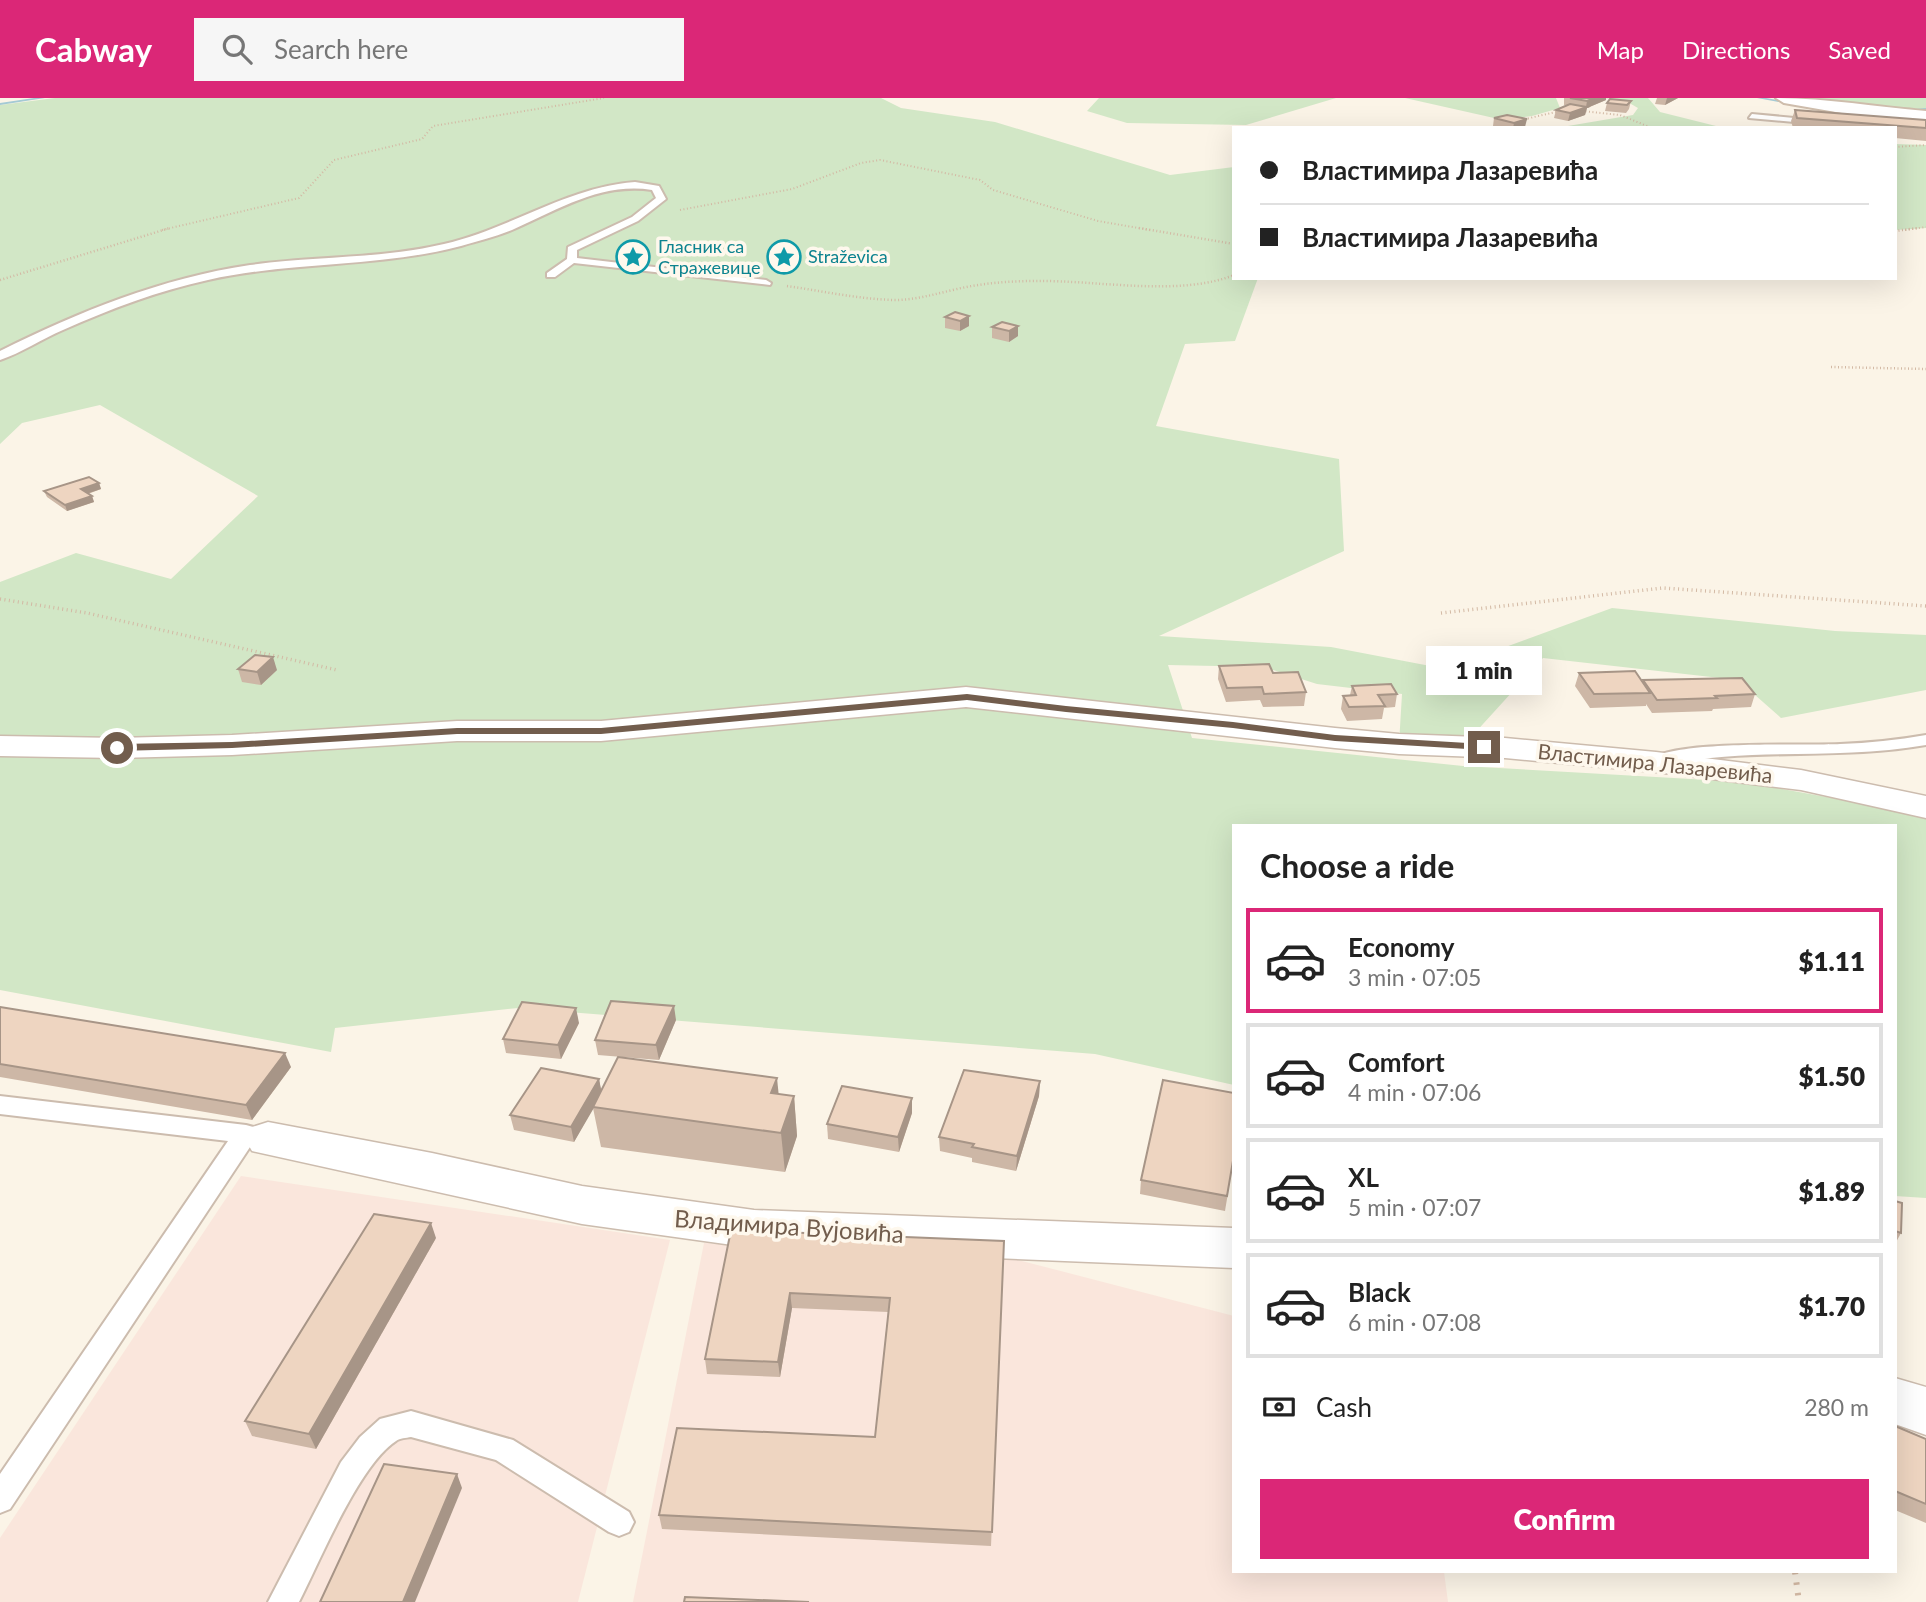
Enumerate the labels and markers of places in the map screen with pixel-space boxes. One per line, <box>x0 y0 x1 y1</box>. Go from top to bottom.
place label: Гласник са Стражевице <box>658 235 761 278</box>
place icon: Гласник са Стражевице <box>614 238 652 276</box>
place icon: Straževica <box>765 238 803 276</box>
place label: Straževica <box>808 245 888 267</box>

